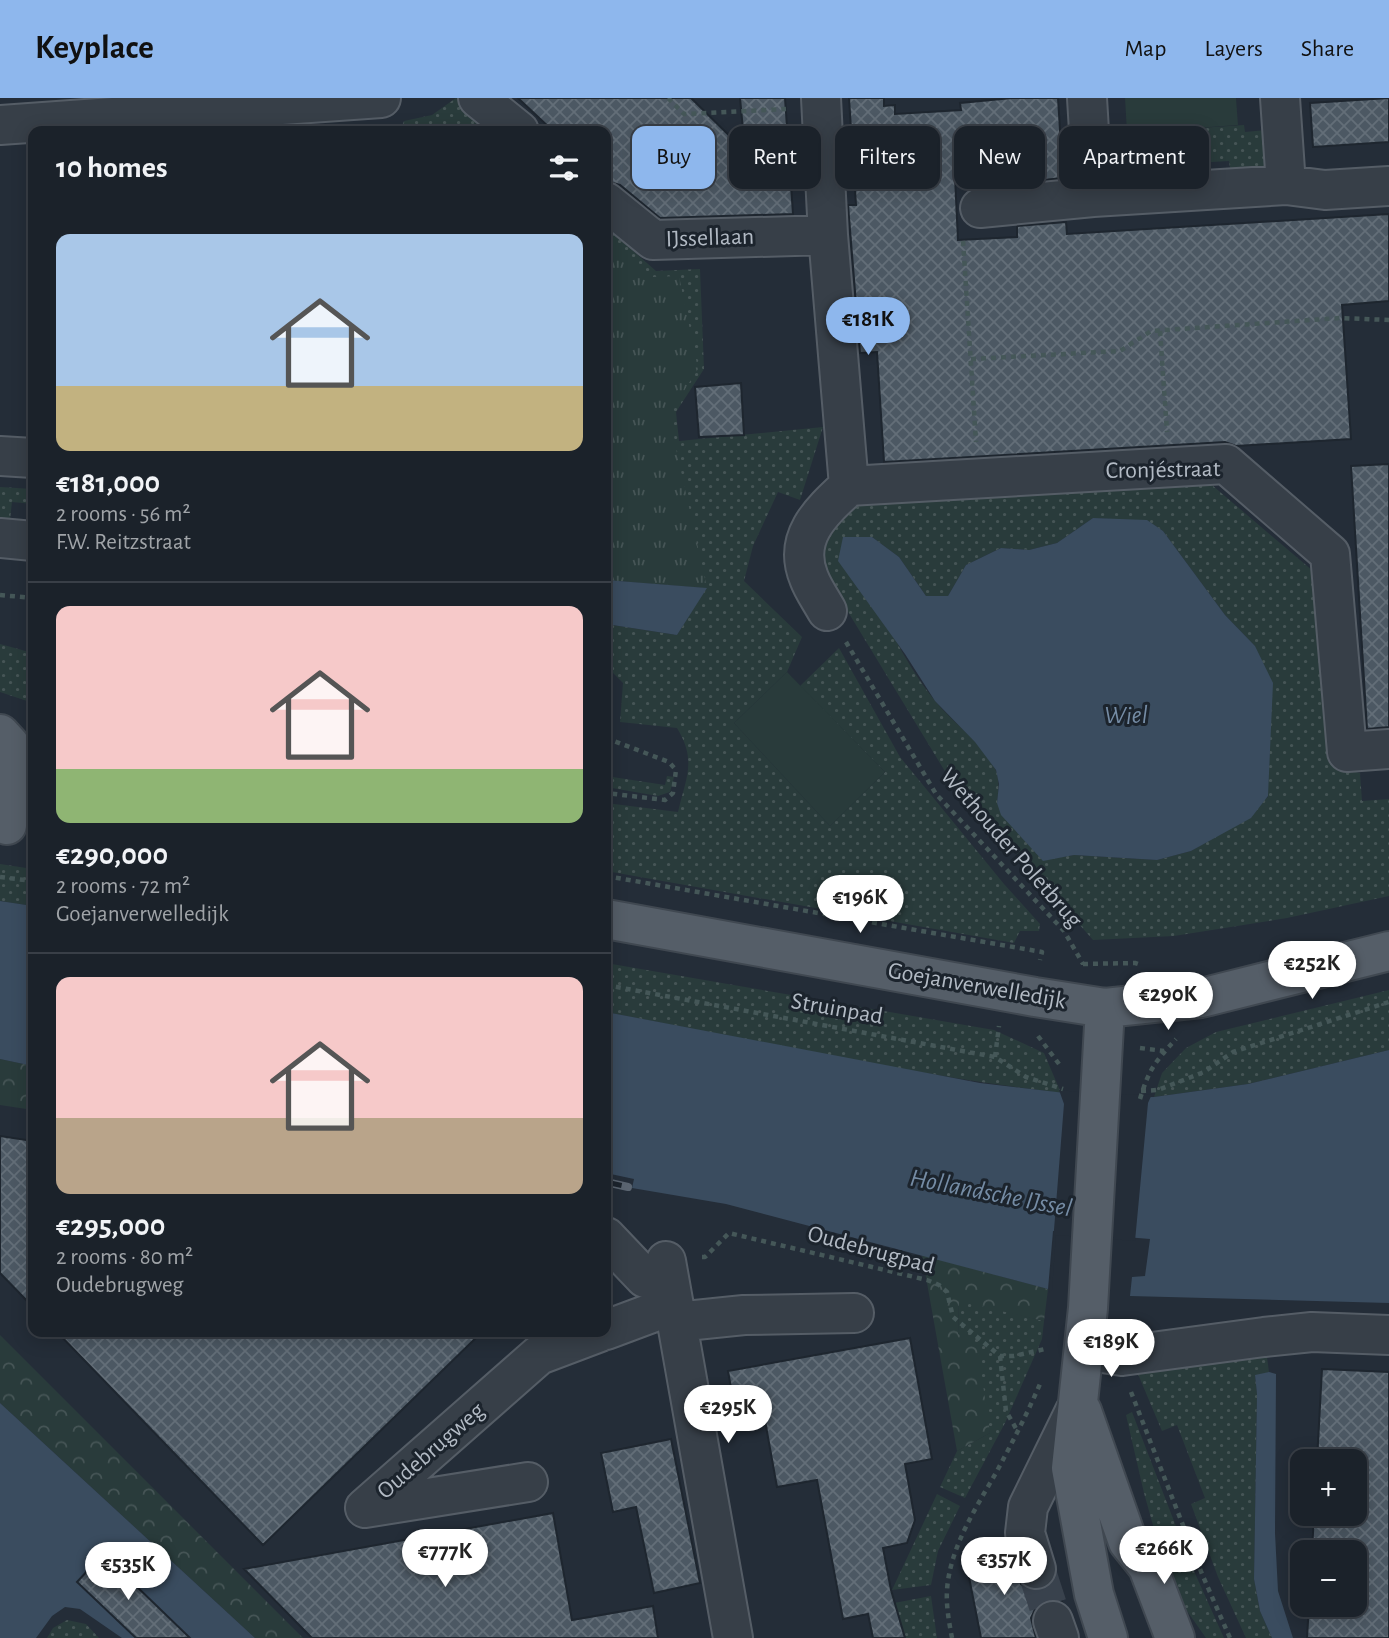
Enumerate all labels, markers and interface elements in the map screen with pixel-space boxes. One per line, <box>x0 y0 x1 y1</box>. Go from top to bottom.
text: Keyplace <box>35 32 154 65</box>
text: Map <box>1124 37 1166 61</box>
text: Layers <box>1204 37 1263 61</box>
text: Share <box>1301 37 1354 61</box>
chip: Buy <box>632 126 715 189</box>
chip: Rent <box>729 126 821 189</box>
chip: Filters <box>835 126 940 189</box>
chip: New <box>954 126 1045 189</box>
chip: Apartment <box>1059 126 1209 189</box>
icon: filters <box>545 149 583 187</box>
text: 10 homes <box>56 153 167 183</box>
street label: IJssellaan <box>665 224 755 252</box>
icon: home <box>257 280 383 406</box>
pin: €181K <box>819 298 917 357</box>
text: €181K <box>842 308 894 331</box>
street label: Cronjéstraat <box>1105 457 1221 483</box>
text: €181,000 <box>56 468 160 498</box>
text: 2 rooms · 56 m² <box>56 503 190 526</box>
text: F.W. Reitzstraat <box>56 531 191 554</box>
icon: home <box>257 652 383 778</box>
water label: Wiel <box>1104 702 1148 728</box>
street label: Wethouder Poletbrug <box>936 764 1087 933</box>
text: €290,000 <box>56 840 168 870</box>
text: 2 rooms · 72 m² <box>56 875 190 898</box>
pin: €196K <box>811 876 909 935</box>
text: €196K <box>833 886 887 909</box>
text: Goejanverwelledijk <box>56 903 229 926</box>
pin: €252K <box>1263 942 1361 1001</box>
text: €252K <box>1284 952 1340 975</box>
street label: Goejanverwelledijk <box>886 959 1068 1013</box>
pin: €290K <box>1119 972 1217 1032</box>
text: €290K <box>1139 983 1197 1006</box>
street label: Struinpad <box>789 989 885 1029</box>
icon: home <box>257 1023 383 1149</box>
water label: Hollandsche IJssel <box>908 1165 1074 1221</box>
text: €295,000 <box>56 1211 165 1241</box>
street label: Oudebrugpad <box>805 1222 937 1278</box>
text: 2 rooms · 80 m² <box>56 1246 193 1269</box>
text: Oudebrugweg <box>56 1274 184 1297</box>
pin: €189K <box>1062 1320 1160 1379</box>
text: €189K <box>1084 1330 1138 1353</box>
pin: €295K <box>679 1386 777 1445</box>
text: €295K <box>700 1396 756 1419</box>
street label: Oudebrugweg <box>373 1398 489 1504</box>
map controls <box>1290 1449 1367 1617</box>
button: + <box>1290 1449 1367 1526</box>
pin: €266K <box>1115 1526 1213 1586</box>
pin: €777K <box>396 1530 494 1589</box>
text: €266K <box>1135 1537 1193 1560</box>
pin: €357K <box>955 1538 1053 1597</box>
text: €777K <box>418 1540 472 1563</box>
button: − <box>1290 1540 1367 1617</box>
pin: €535K <box>79 1542 177 1602</box>
text: €357K <box>977 1548 1031 1571</box>
text: €535K <box>101 1553 155 1576</box>

